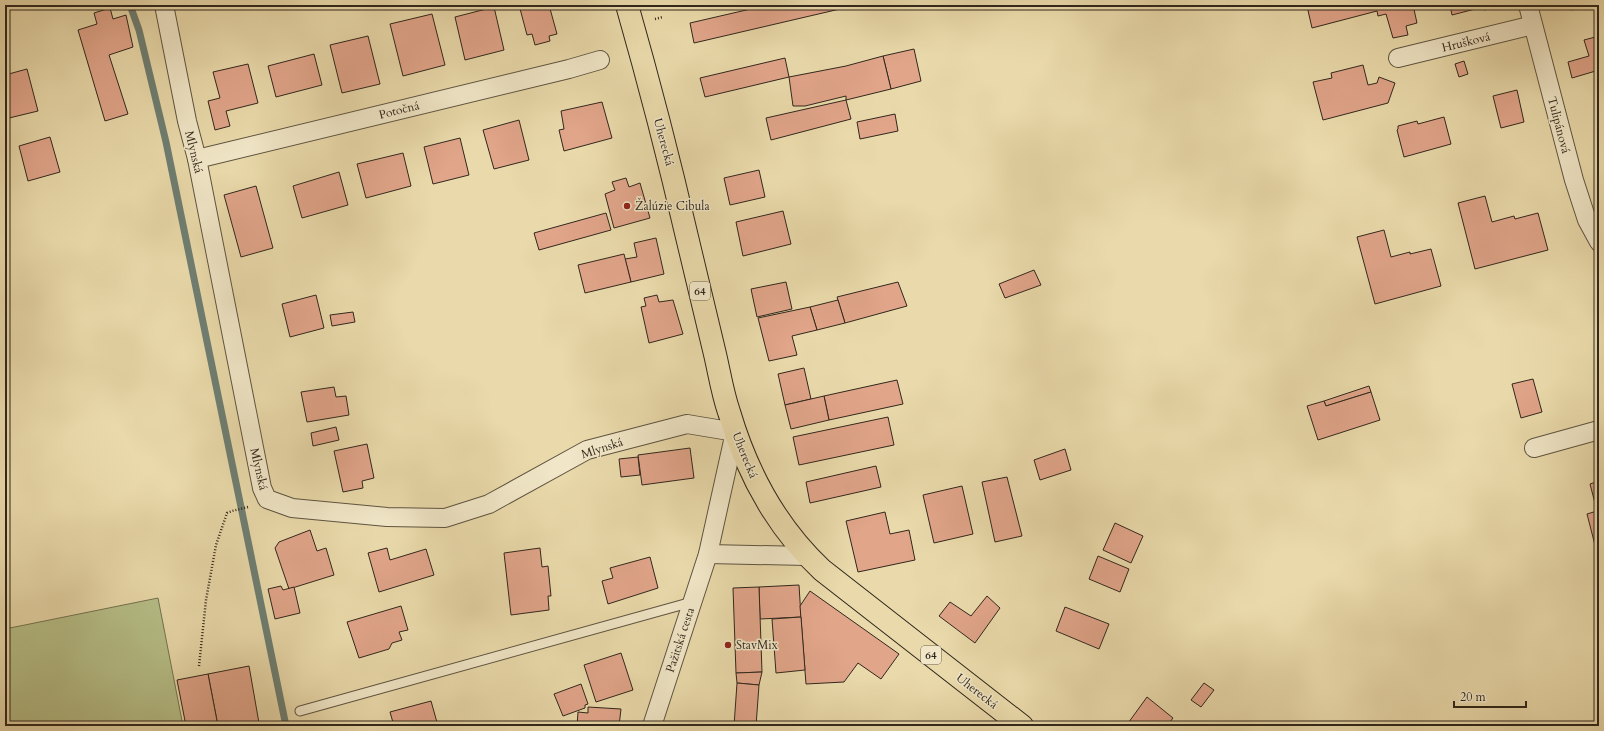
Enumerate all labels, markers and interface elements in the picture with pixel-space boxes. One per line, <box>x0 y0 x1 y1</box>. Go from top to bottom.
street label: Hrušková <box>1440 28 1493 56</box>
street label: Tulipánová <box>1544 95 1574 156</box>
street label: Potočná <box>377 97 422 123</box>
street label: Uherecká <box>650 116 678 168</box>
street label: Mlynská <box>181 129 207 176</box>
place label: Žalúzie Cibula <box>635 197 710 214</box>
marker: Žalúzie Cibula <box>622 201 632 211</box>
road number: 64 <box>690 282 710 300</box>
street label: Uherecká <box>728 429 762 481</box>
street label: Mlynská <box>579 433 626 462</box>
street label: Mlynská <box>246 446 272 493</box>
street label: Pažitská cesta <box>662 605 698 675</box>
place label: StavMix <box>736 637 778 653</box>
marker: StavMix <box>723 640 733 650</box>
road number: 64 <box>921 646 941 664</box>
street label: Uherecká <box>953 670 1002 713</box>
scale bar <box>1454 683 1526 709</box>
text: 20 m <box>1460 689 1487 705</box>

